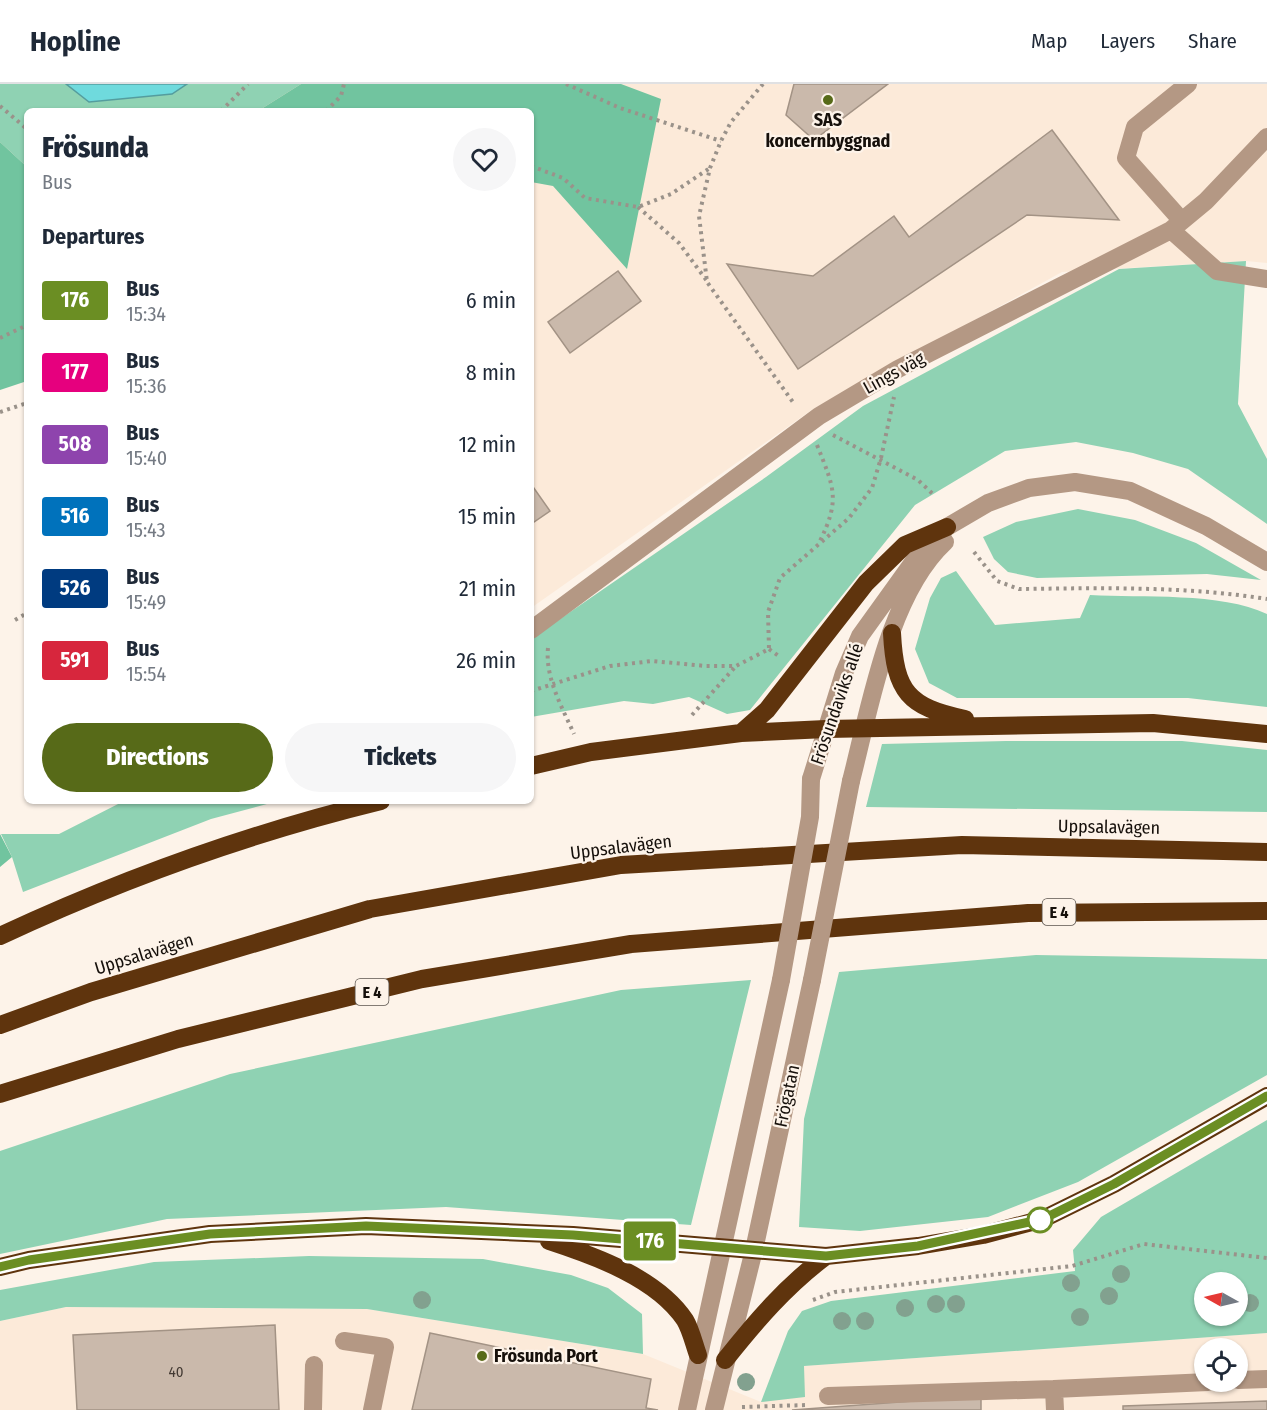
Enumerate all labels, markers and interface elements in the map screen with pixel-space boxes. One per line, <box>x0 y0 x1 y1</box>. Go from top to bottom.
text: Hopline <box>30 25 121 58</box>
text: Map <box>1031 28 1067 54</box>
text: Layers <box>1100 28 1155 54</box>
text: Share <box>1188 28 1237 54</box>
marker: SAS koncernbyggnad <box>821 93 835 107</box>
place label: SAS koncernbyggnad <box>766 109 890 152</box>
button: heart <box>453 128 516 191</box>
text: Frösunda <box>42 131 149 164</box>
text: Bus <box>42 170 72 194</box>
text: Departures <box>42 223 144 250</box>
text: Bus <box>126 275 159 302</box>
text: 176 <box>61 287 89 313</box>
text: 6 min <box>466 287 516 314</box>
text: 15:34 <box>126 302 166 326</box>
text: Bus <box>126 347 159 374</box>
street label: Lings väg <box>859 347 929 399</box>
text: 177 <box>62 359 88 385</box>
text: 8 min <box>466 359 516 386</box>
text: 15:36 <box>126 374 166 398</box>
text: Bus <box>126 419 159 446</box>
text: 508 <box>59 431 91 457</box>
text: 12 min <box>458 431 516 458</box>
text: 15:40 <box>126 446 167 470</box>
text: Bus <box>126 491 159 518</box>
text: 516 <box>60 503 90 529</box>
text: 15 min <box>458 503 516 530</box>
text: 15:43 <box>126 518 166 542</box>
text: Bus <box>126 563 159 590</box>
text: 526 <box>60 575 90 601</box>
text: 21 min <box>459 575 516 602</box>
text: 15:49 <box>126 590 166 614</box>
text: Bus <box>126 635 159 662</box>
street label: Frösundaviks allé <box>806 640 868 768</box>
text: 591 <box>60 647 90 673</box>
text: 26 min <box>456 647 516 674</box>
text: 15:54 <box>126 662 166 686</box>
button: Directions <box>42 723 273 792</box>
button: Tickets <box>285 723 516 792</box>
street label: Uppsalavägen <box>1058 815 1160 839</box>
street label: Uppsalavägen <box>569 830 673 864</box>
road number: E 4 <box>1042 899 1076 925</box>
street label: Uppsalavägen <box>92 929 196 979</box>
road number: E 4 <box>356 979 388 1005</box>
street label: Frögatan <box>770 1063 804 1129</box>
unlabelled marker <box>1027 1207 1053 1233</box>
line badge: 176 <box>616 1222 684 1260</box>
text: 176 <box>636 1228 664 1254</box>
north arrow <box>1194 1272 1248 1326</box>
map controls <box>1194 1272 1248 1392</box>
button: locate <box>1194 1338 1248 1392</box>
place label: Frösunda Port <box>494 1345 599 1367</box>
marker: Frösunda Port <box>475 1349 489 1363</box>
house number: 40 <box>168 1363 184 1381</box>

